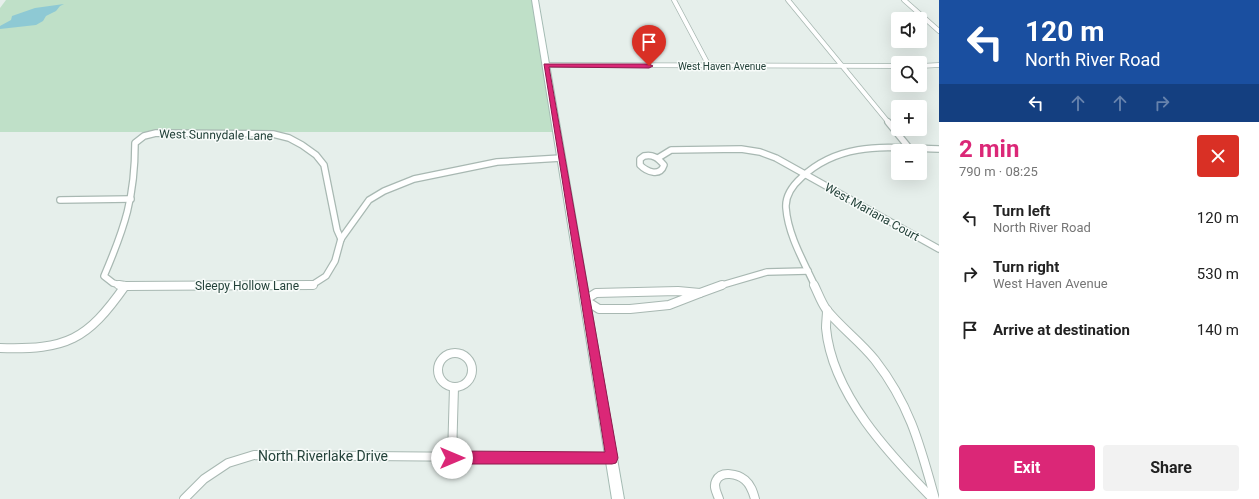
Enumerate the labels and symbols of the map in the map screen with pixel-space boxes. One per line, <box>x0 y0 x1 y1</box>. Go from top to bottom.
pin <box>632 25 666 66</box>
street label: West Haven Avenue <box>678 61 766 72</box>
street label: West Sunnydale Lane <box>159 127 273 143</box>
street label: West Mariana Court <box>822 180 922 244</box>
street label: Sleepy Hollow Lane <box>195 279 299 293</box>
position arrow <box>431 437 473 479</box>
street label: North Riverlake Drive <box>258 448 388 464</box>

